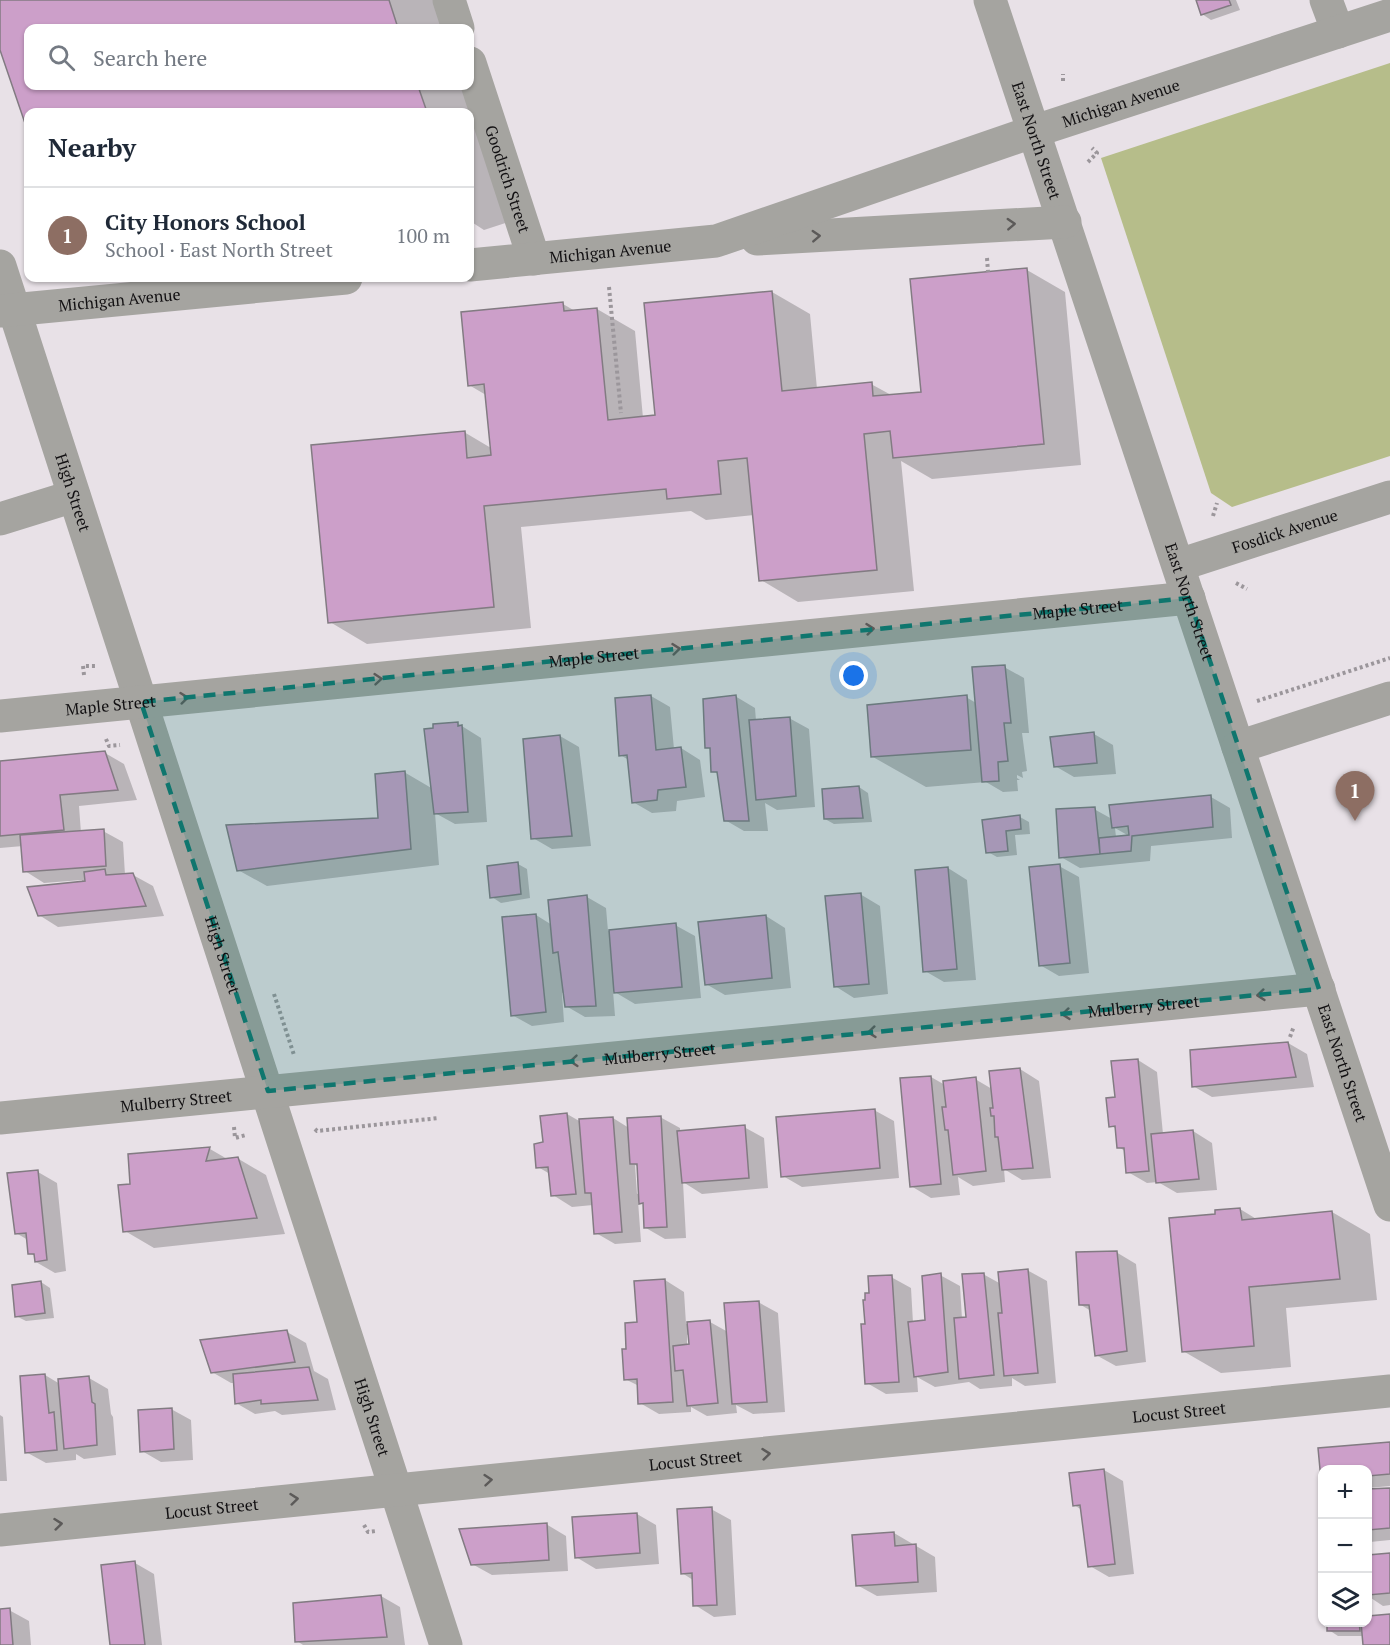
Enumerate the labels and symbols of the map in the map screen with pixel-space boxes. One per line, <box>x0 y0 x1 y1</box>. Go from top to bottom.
street label: Michigan Avenue <box>1059 73 1183 132</box>
street label: East North Street <box>1007 79 1066 202</box>
street label: Goodrich Street <box>480 122 536 236</box>
one-way arrow <box>1006 218 1015 231</box>
one-way arrow <box>812 229 821 242</box>
street label: Michigan Avenue <box>548 234 672 268</box>
street label: Michigan Avenue <box>57 283 181 316</box>
street label: High Street <box>50 451 96 534</box>
street label: Fosdick Avenue <box>1229 504 1340 558</box>
street label: East North Street <box>1160 540 1220 664</box>
street label: Maple Street <box>1032 594 1124 624</box>
one-way arrow <box>866 623 875 636</box>
street label: Maple Street <box>548 642 640 672</box>
one-way arrow <box>672 643 681 656</box>
your location <box>839 661 868 690</box>
one-way arrow <box>373 673 382 686</box>
street label: Maple Street <box>64 690 157 720</box>
one-way arrow <box>179 692 188 705</box>
pin: 1 <box>1336 772 1374 821</box>
street label: High Street <box>200 913 246 997</box>
one-way arrow <box>1256 988 1265 1001</box>
street label: Mulberry Street <box>1087 990 1200 1023</box>
street label: East North Street <box>1313 1001 1373 1125</box>
one-way arrow <box>1062 1007 1071 1020</box>
one-way arrow <box>868 1025 877 1038</box>
street label: Mulberry Street <box>603 1037 717 1070</box>
one-way arrow <box>569 1054 578 1067</box>
street label: Mulberry Street <box>119 1084 233 1117</box>
street label: High Street <box>349 1375 395 1459</box>
street label: Locust Street <box>1131 1397 1227 1428</box>
street label: Locust Street <box>648 1445 743 1476</box>
one-way arrow <box>761 1448 770 1461</box>
one-way arrow <box>483 1474 493 1487</box>
street label: Locust Street <box>164 1493 260 1524</box>
one-way arrow <box>289 1493 298 1506</box>
one-way arrow <box>54 1518 63 1531</box>

